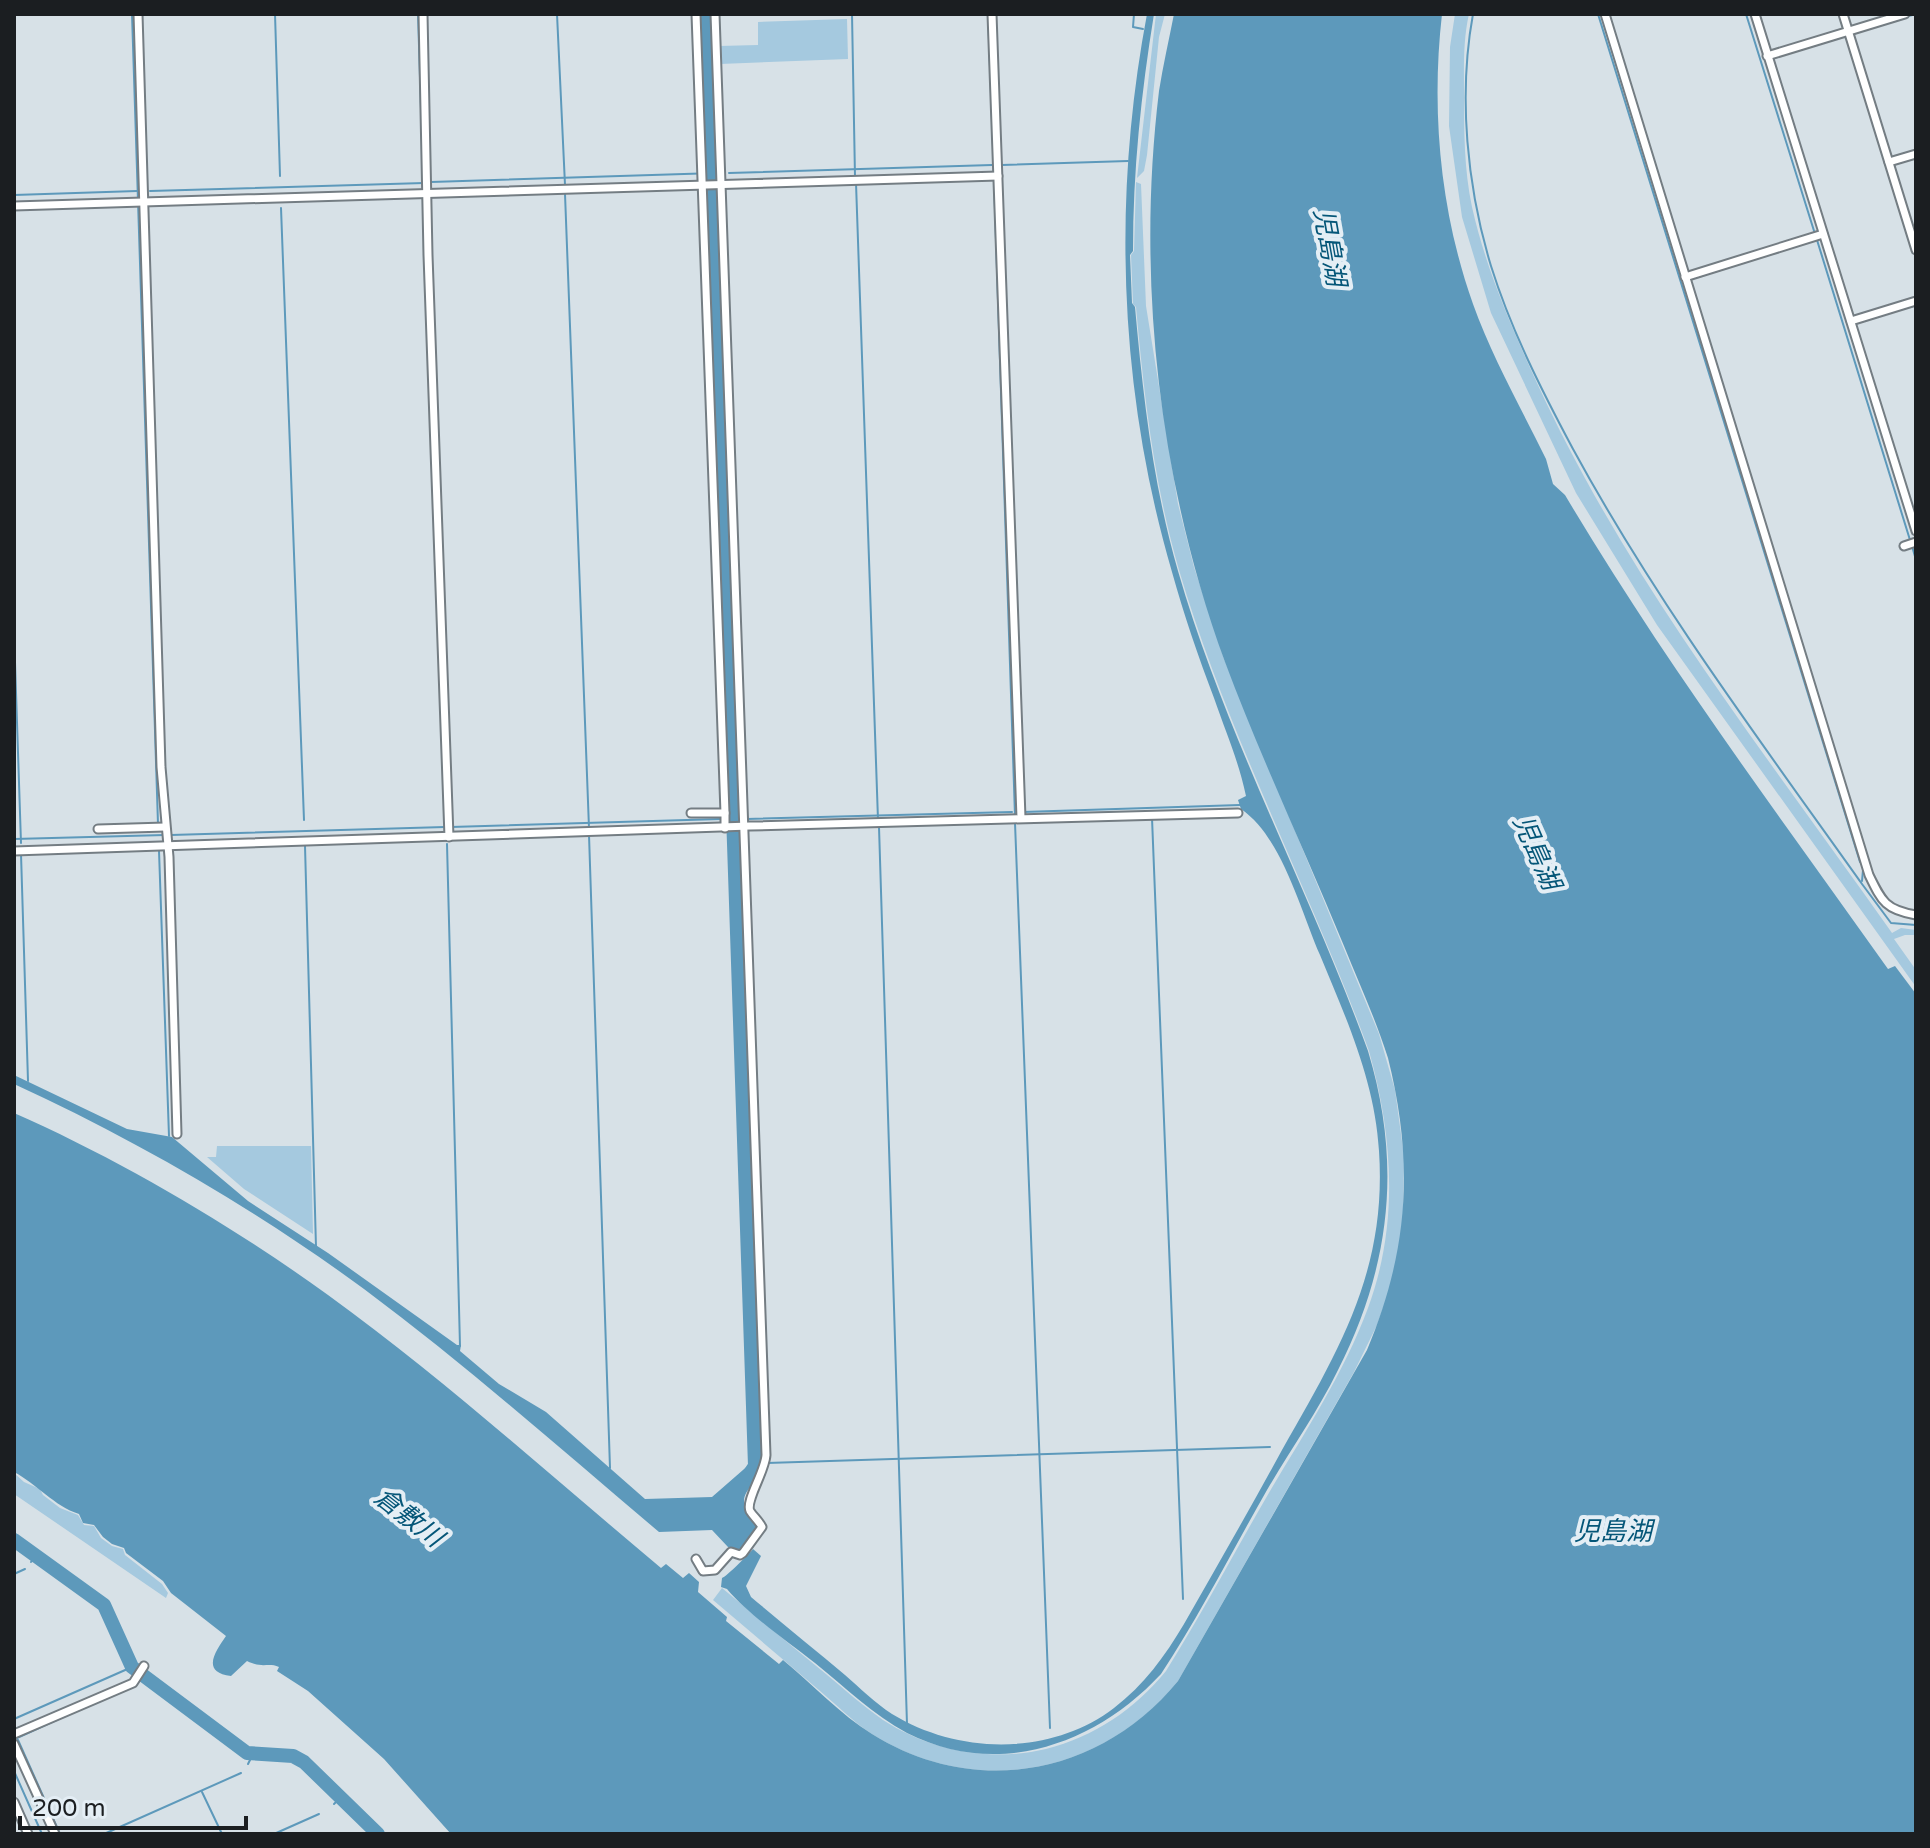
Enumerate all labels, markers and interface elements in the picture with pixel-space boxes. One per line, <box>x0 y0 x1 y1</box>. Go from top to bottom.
water label: 児島湖 <box>1307 206 1352 292</box>
water label: 児島湖 <box>1507 810 1568 898</box>
water label: 倉敷川 <box>368 1481 451 1555</box>
water label: 児島湖 <box>1574 1516 1656 1547</box>
scale bar <box>20 1780 246 1830</box>
text: 200 m <box>32 1794 106 1823</box>

